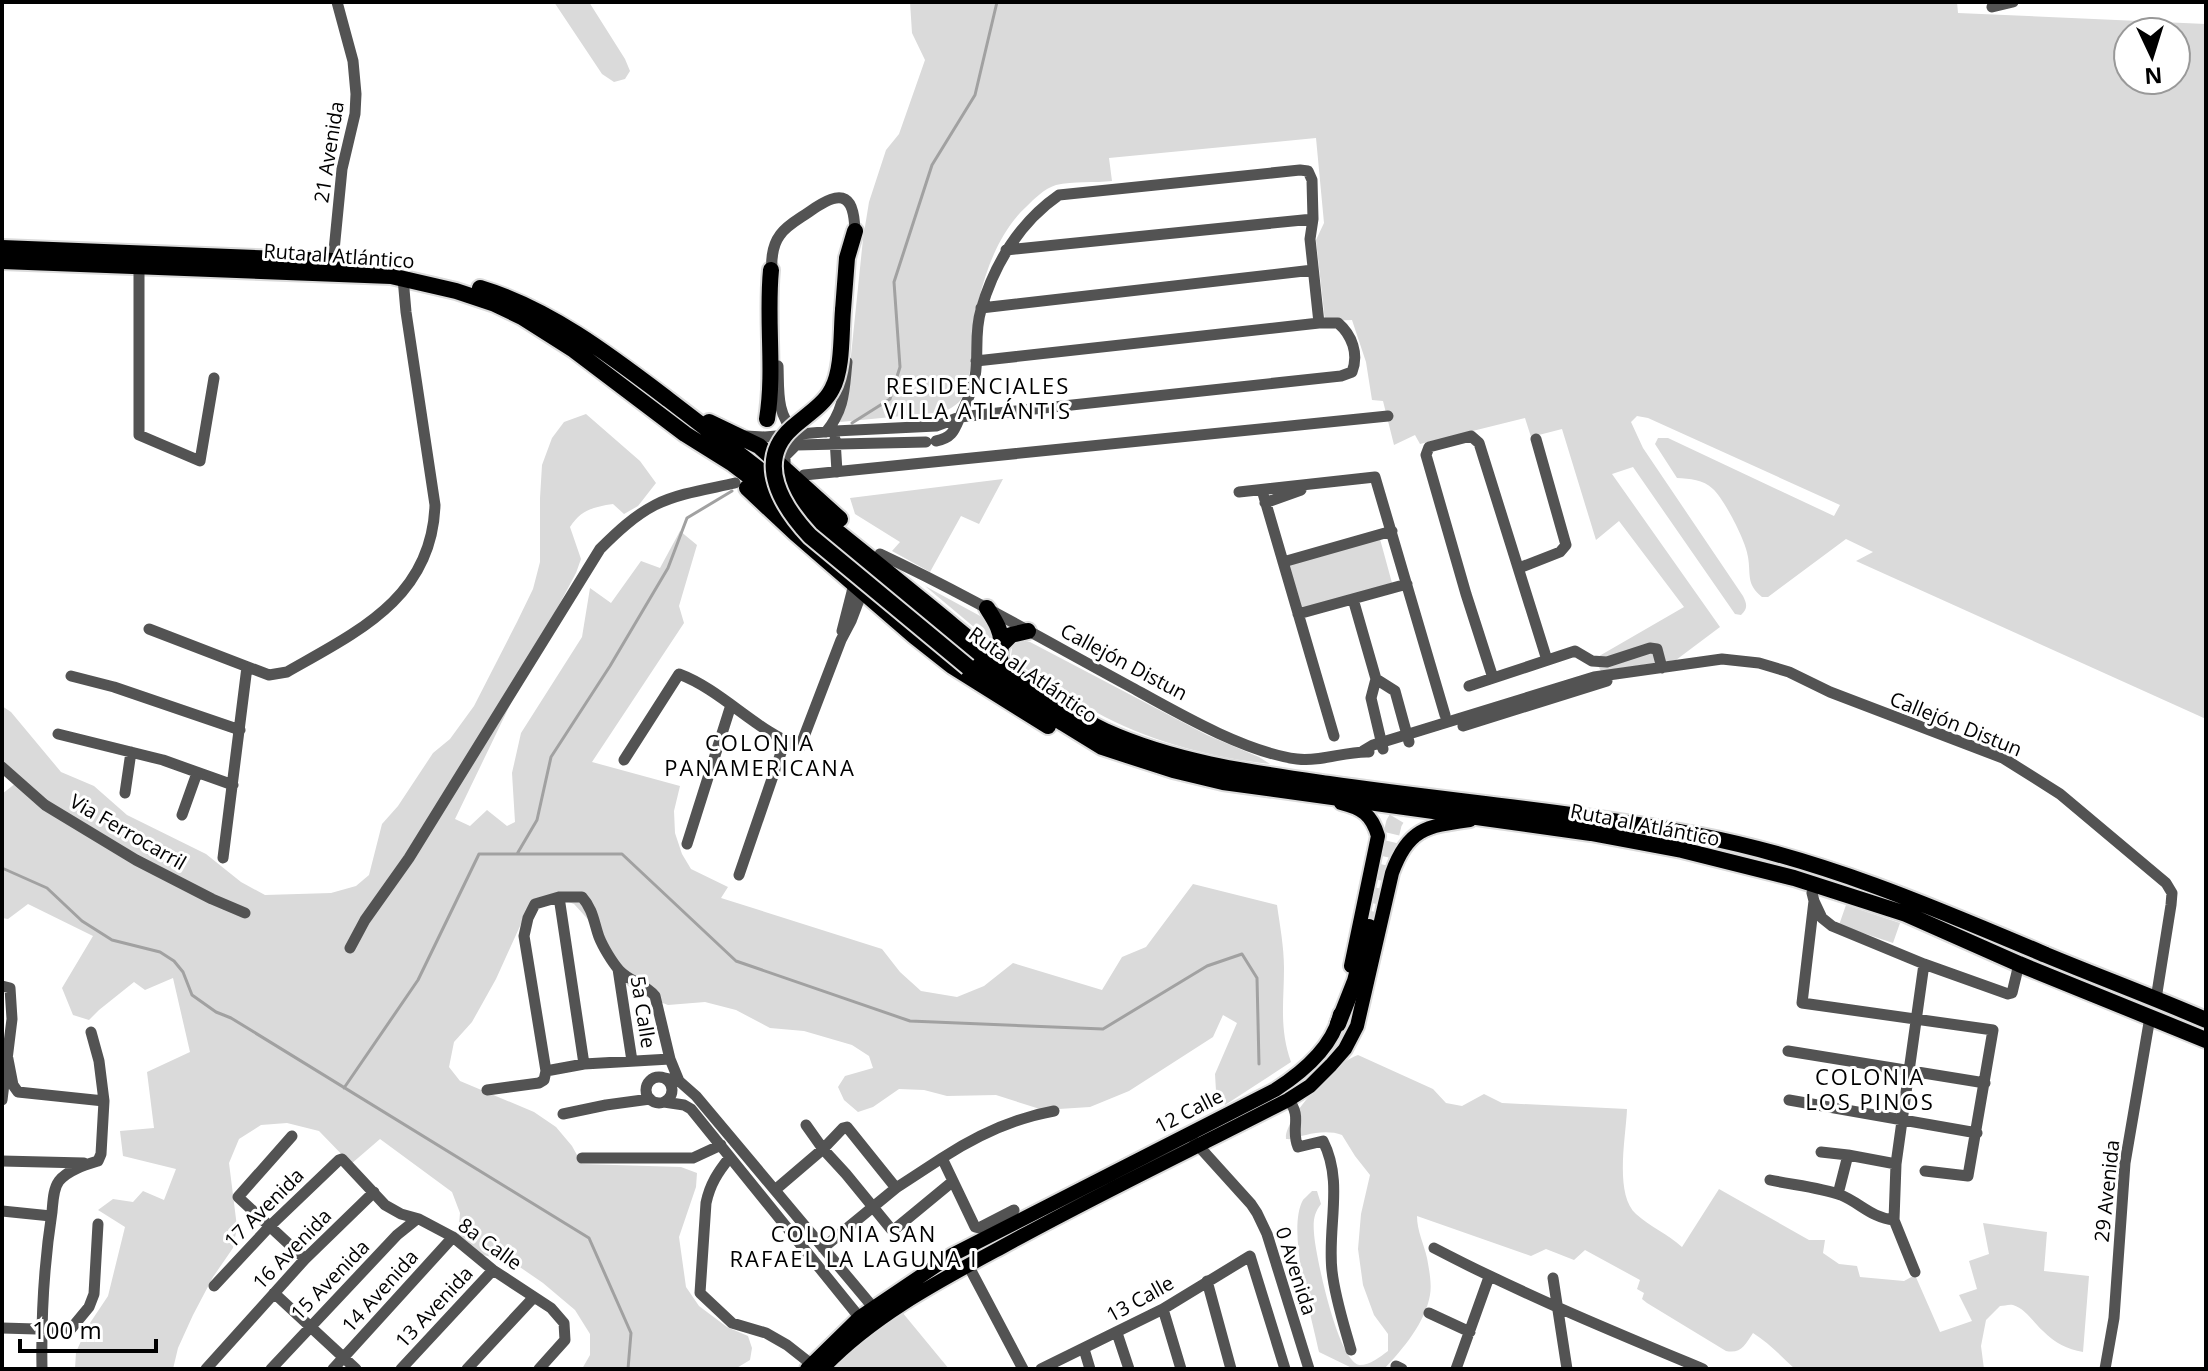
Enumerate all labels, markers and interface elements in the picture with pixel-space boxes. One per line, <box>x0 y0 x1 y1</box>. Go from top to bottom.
north arrow <box>2112 16 2192 96</box>
text: N <box>2143 61 2163 93</box>
street label: 21 Avenida <box>307 99 350 205</box>
street label: Ruta al Atlántico <box>263 237 415 274</box>
district label: RESIDENCIALES VILLA ATLÁNTIS <box>884 370 1072 425</box>
street label: Callejón Distun <box>1056 617 1193 706</box>
street label: Ruta al Atlántico <box>964 620 1103 729</box>
street label: Callejón Distun <box>1886 685 2026 762</box>
district label: COLONIA PANAMERICANA <box>664 727 856 782</box>
street label: Via Ferrocarril <box>65 787 191 876</box>
street label: Ruta al Atlántico <box>1568 797 1722 852</box>
street label: 5a Calle <box>624 974 663 1050</box>
district label: COLONIA LOS PINOS <box>1805 1061 1935 1116</box>
street label: 12 Calle <box>1150 1082 1227 1139</box>
street label: 29 Avenida <box>2088 1139 2125 1243</box>
street label: 17 Avenida <box>218 1162 309 1253</box>
street label: 16 Avenida <box>246 1202 337 1295</box>
street label: 8a Calle <box>453 1211 528 1276</box>
district label: COLONIA SAN RAFAEL LA LAGUNA I <box>729 1218 979 1273</box>
street label: 0 Avenida <box>1270 1223 1323 1318</box>
street label: 15 Avenida <box>284 1233 375 1326</box>
street label: 14 Avenida <box>335 1244 424 1338</box>
street label: 13 Avenida <box>389 1260 478 1353</box>
street label: 13 Calle <box>1101 1269 1178 1328</box>
scale bar <box>20 1303 156 1353</box>
text: 100 m <box>32 1313 102 1346</box>

